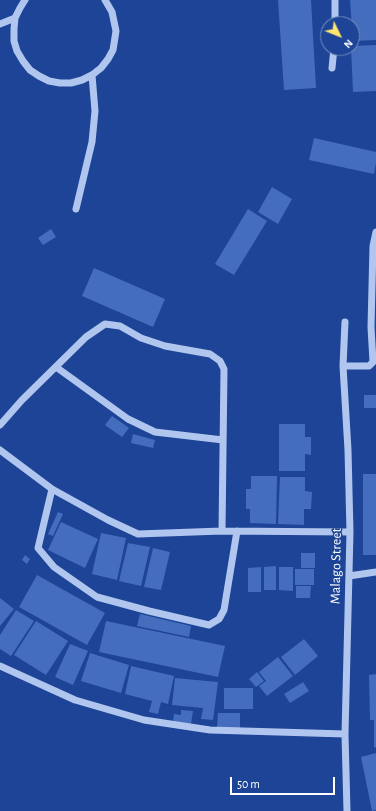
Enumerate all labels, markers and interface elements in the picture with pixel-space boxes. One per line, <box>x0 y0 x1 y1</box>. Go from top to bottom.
north arrow <box>320 16 360 56</box>
text: N <box>342 37 355 50</box>
street label: Malago Street <box>327 528 345 604</box>
scale bar <box>232 769 337 795</box>
text: 50 m <box>237 778 260 790</box>

